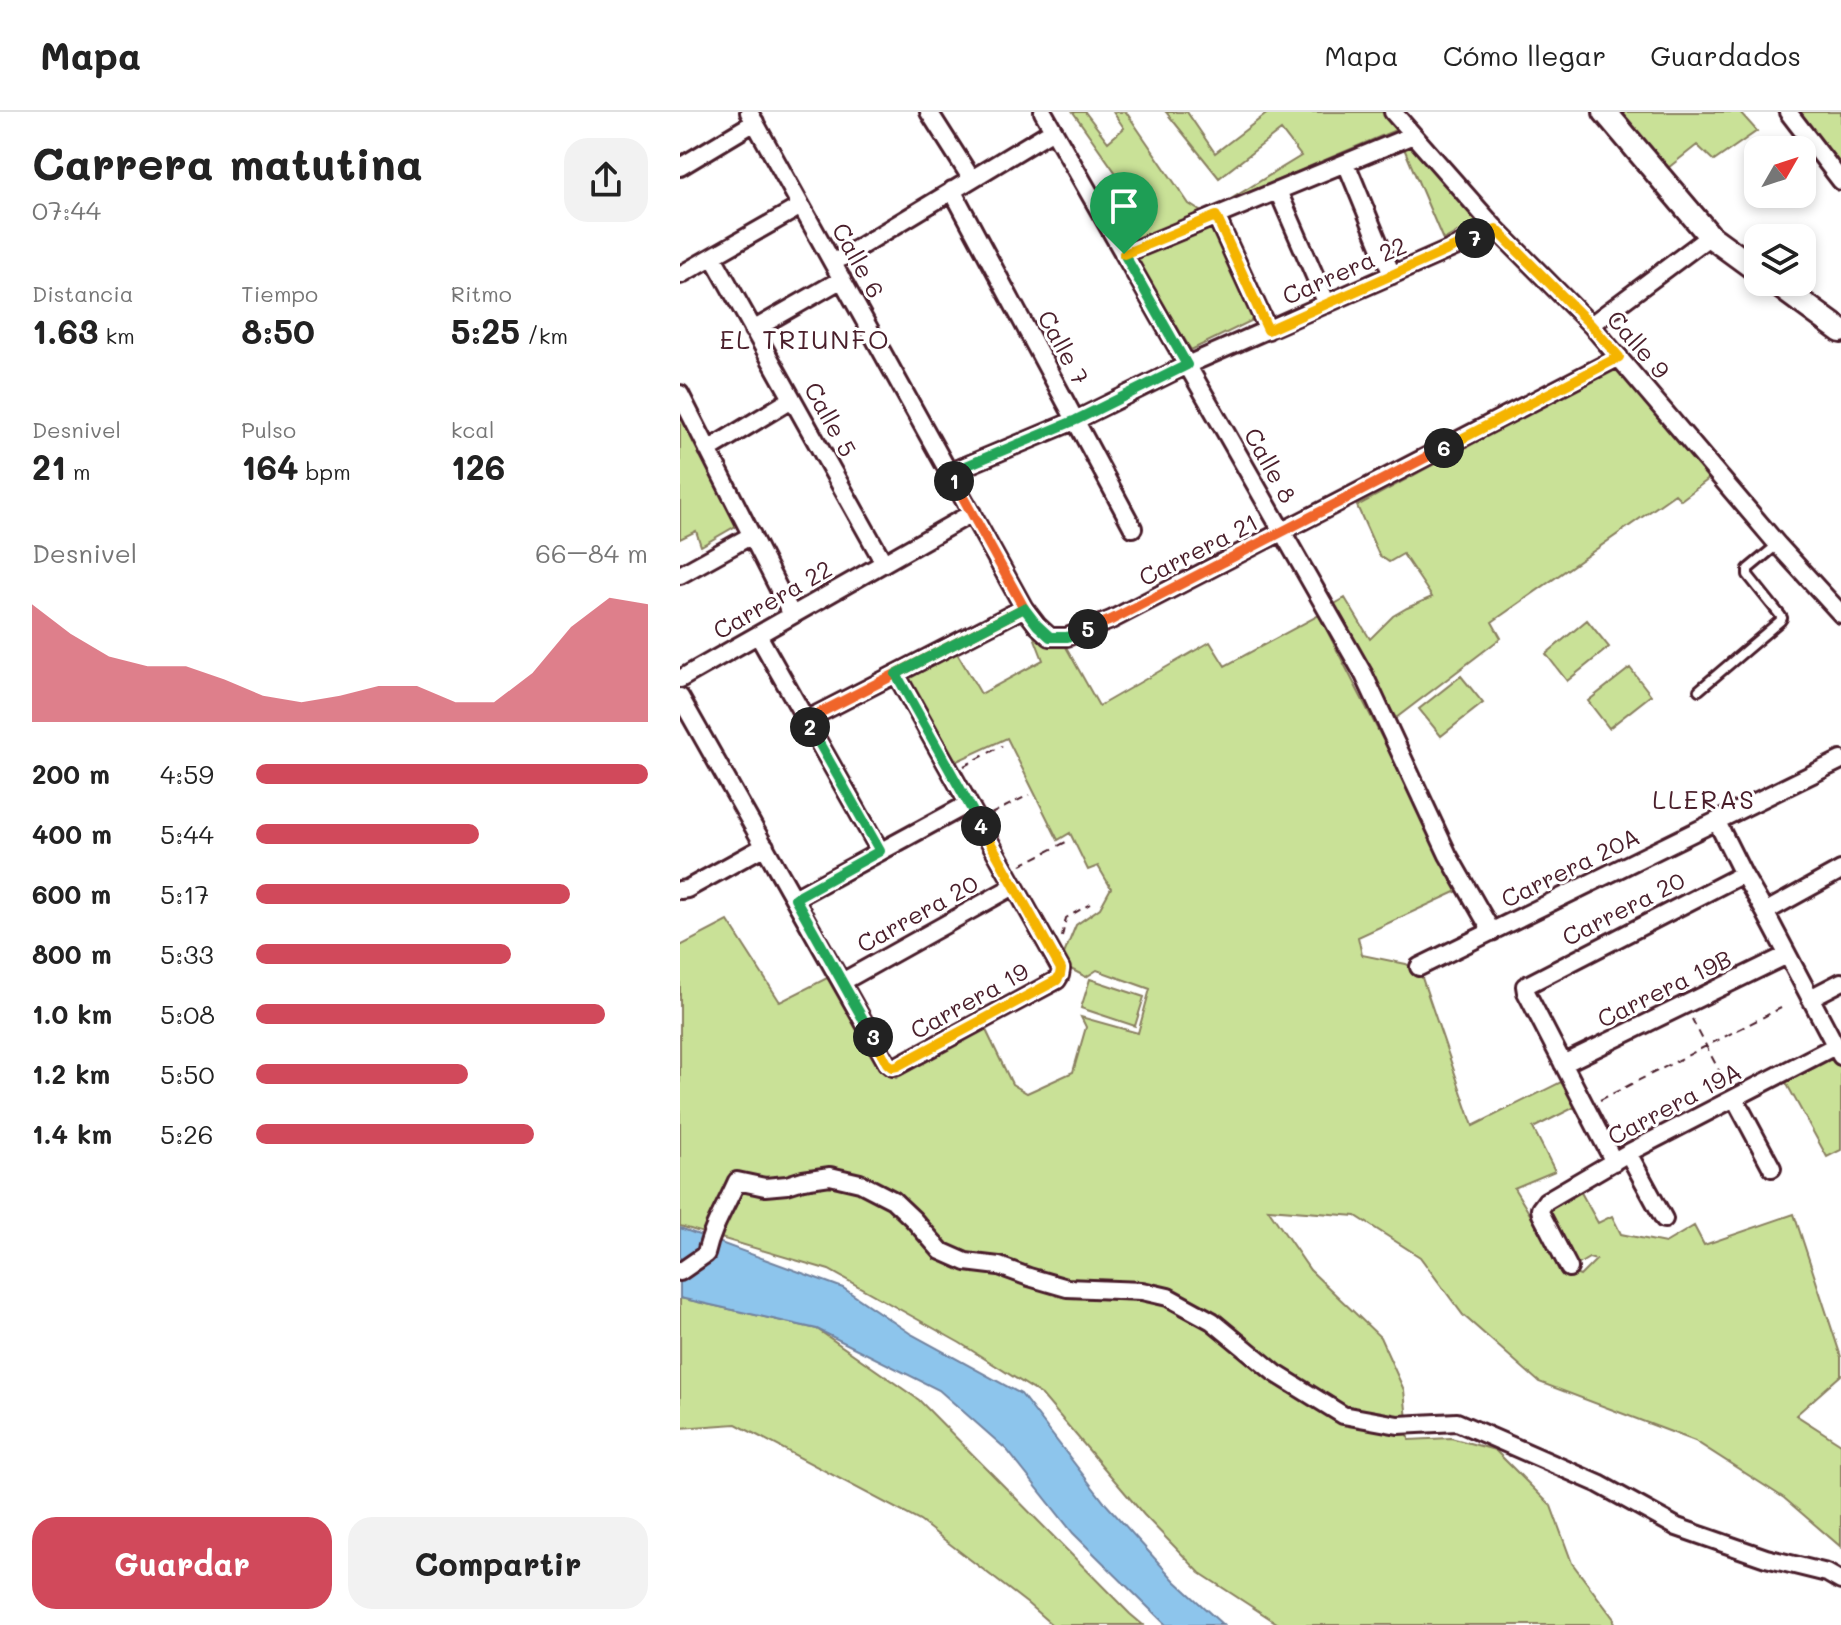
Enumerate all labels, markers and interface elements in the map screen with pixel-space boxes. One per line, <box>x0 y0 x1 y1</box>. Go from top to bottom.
text: Mapa <box>40 30 141 80</box>
text: Mapa <box>1324 37 1399 73</box>
text: Cómo llegar <box>1443 37 1606 73</box>
text: Guardados <box>1650 37 1801 73</box>
text: Carrera matutina <box>32 134 423 191</box>
north arrow <box>1744 136 1816 208</box>
map controls <box>1744 136 1816 296</box>
button: share <box>564 138 648 222</box>
pin <box>1090 172 1158 254</box>
icon: arrive <box>1102 184 1146 228</box>
text: 07:44 <box>32 193 101 227</box>
street label: Calle 6 <box>826 217 892 303</box>
pin: 7 <box>1455 218 1495 258</box>
text: 7 <box>1469 223 1481 252</box>
button: layers <box>1744 224 1816 296</box>
street label: Carrera 22 <box>1277 229 1411 311</box>
text: Distancia <box>32 279 134 308</box>
text: Tiempo <box>241 279 318 308</box>
text: Ritmo <box>451 279 512 308</box>
street label: Calle 9 <box>1601 303 1677 385</box>
street label: Calle 7 <box>1032 304 1096 390</box>
text: 1.63 <box>32 308 99 353</box>
text: 8:50 <box>241 308 315 353</box>
text: 5:25 <box>451 308 520 353</box>
text: km <box>99 321 135 350</box>
text: /km <box>520 321 568 350</box>
district label: EL TRIUNFO <box>719 322 891 356</box>
street label: Calle 5 <box>798 376 864 462</box>
text: Desnivel <box>32 415 121 444</box>
text: Pulso <box>241 415 296 444</box>
text: kcal <box>451 415 495 444</box>
street label: Calle 8 <box>1238 422 1304 508</box>
pin: 6 <box>1424 428 1464 468</box>
text: 6 <box>1437 433 1451 462</box>
text: 21 <box>32 444 66 489</box>
text: 164 <box>241 444 299 489</box>
text: 126 <box>451 444 505 489</box>
text: m <box>66 457 91 486</box>
text: bpm <box>299 457 351 486</box>
pin: 1 <box>934 461 974 501</box>
text: 1 <box>949 466 959 495</box>
street label: Carrera 21 <box>1133 506 1263 592</box>
text: Desnivel <box>32 536 137 570</box>
text: 66–84 m <box>535 536 648 570</box>
street label: Carrera 22 <box>707 552 837 646</box>
pin: 5 <box>1068 609 1108 649</box>
text: 5 <box>1082 614 1094 643</box>
pin: 2 <box>790 707 830 747</box>
text: 2 <box>804 712 816 741</box>
text: 200 m <box>32 757 110 791</box>
text: 4:59 <box>160 757 214 791</box>
district label: LLERAS <box>1652 782 1756 816</box>
pin: 4 <box>961 806 1001 846</box>
text: 4 <box>974 811 988 840</box>
text: 400 m <box>32 817 112 851</box>
text: 5:44 <box>160 817 214 851</box>
street label: Carrera 20A <box>1496 821 1644 913</box>
street label: Carrera 20 <box>1557 865 1689 951</box>
street label: Carrera 20 <box>851 867 983 959</box>
text: 600 m <box>32 877 111 911</box>
text: 5:17 <box>160 877 209 911</box>
text: 800 m <box>32 937 112 971</box>
text: 5:33 <box>160 937 214 971</box>
street label: Carrera 19B <box>1592 942 1736 1034</box>
street label: Carrera 19 <box>904 955 1034 1045</box>
text: 1.0 km <box>32 997 112 1031</box>
text: 5:08 <box>160 997 215 1031</box>
pin: 3 <box>853 1017 893 1057</box>
text: 3 <box>866 1022 880 1051</box>
street label: Carrera 19A <box>1602 1055 1746 1151</box>
text: 1.2 km <box>32 1057 110 1091</box>
text: 5:50 <box>160 1057 214 1091</box>
text: 1.4 km <box>32 1117 112 1151</box>
text: 5:26 <box>160 1117 213 1151</box>
button: Guardar <box>32 1517 332 1609</box>
button: Compartir <box>348 1517 648 1609</box>

